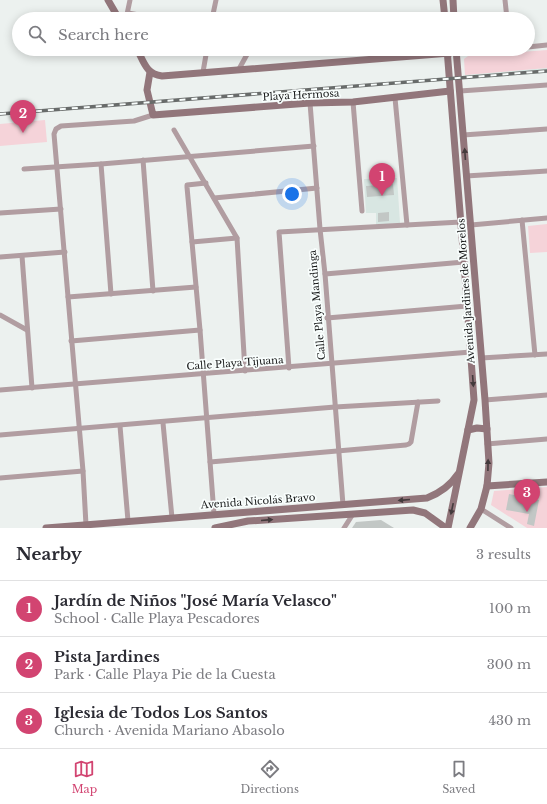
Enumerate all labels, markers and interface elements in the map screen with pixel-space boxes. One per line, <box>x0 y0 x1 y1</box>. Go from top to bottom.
search box <box>12 12 535 56</box>
icon: search <box>26 23 48 45</box>
text: Search here <box>58 25 149 44</box>
street label: Playa Hermosa <box>262 86 340 104</box>
pin: 2 <box>10 100 36 133</box>
one-way arrow <box>461 148 468 160</box>
pin: 1 <box>369 163 395 196</box>
your location <box>282 184 302 204</box>
street label: Avenida Jardines de Morelos <box>454 218 478 365</box>
street label: Calle Playa Mandinga <box>306 249 328 361</box>
street label: Calle Playa Tijuana <box>186 353 284 373</box>
one-way arrow <box>469 375 476 387</box>
one-way arrow <box>485 458 491 471</box>
pin: 3 <box>514 479 540 512</box>
street label: Avenida Nicolás Bravo <box>199 490 316 512</box>
one-way arrow <box>398 497 410 504</box>
one-way arrow <box>448 503 454 515</box>
one-way arrow <box>261 516 273 523</box>
text: Nearby <box>16 544 82 565</box>
text: 3 results <box>476 546 531 563</box>
text: Jardín de Niños "José María Velasco" <box>54 591 337 610</box>
text: 1 <box>26 600 32 617</box>
text: 100 m <box>489 600 531 617</box>
text: School · Calle Playa Pescadores <box>54 610 260 627</box>
text: Pista Jardines <box>54 647 160 666</box>
text: 2 <box>25 656 33 673</box>
text: 300 m <box>487 656 531 673</box>
text: Park · Calle Playa Pie de la Cuesta <box>54 666 276 683</box>
text: Iglesia de Todos Los Santos <box>54 703 268 722</box>
text: 3 <box>25 712 33 729</box>
text: 430 m <box>488 712 531 729</box>
text: Church · Avenida Mariano Abasolo <box>54 722 285 739</box>
tab: Map <box>72 758 97 796</box>
tab: Directions <box>240 758 299 796</box>
tab: Saved <box>442 758 475 796</box>

